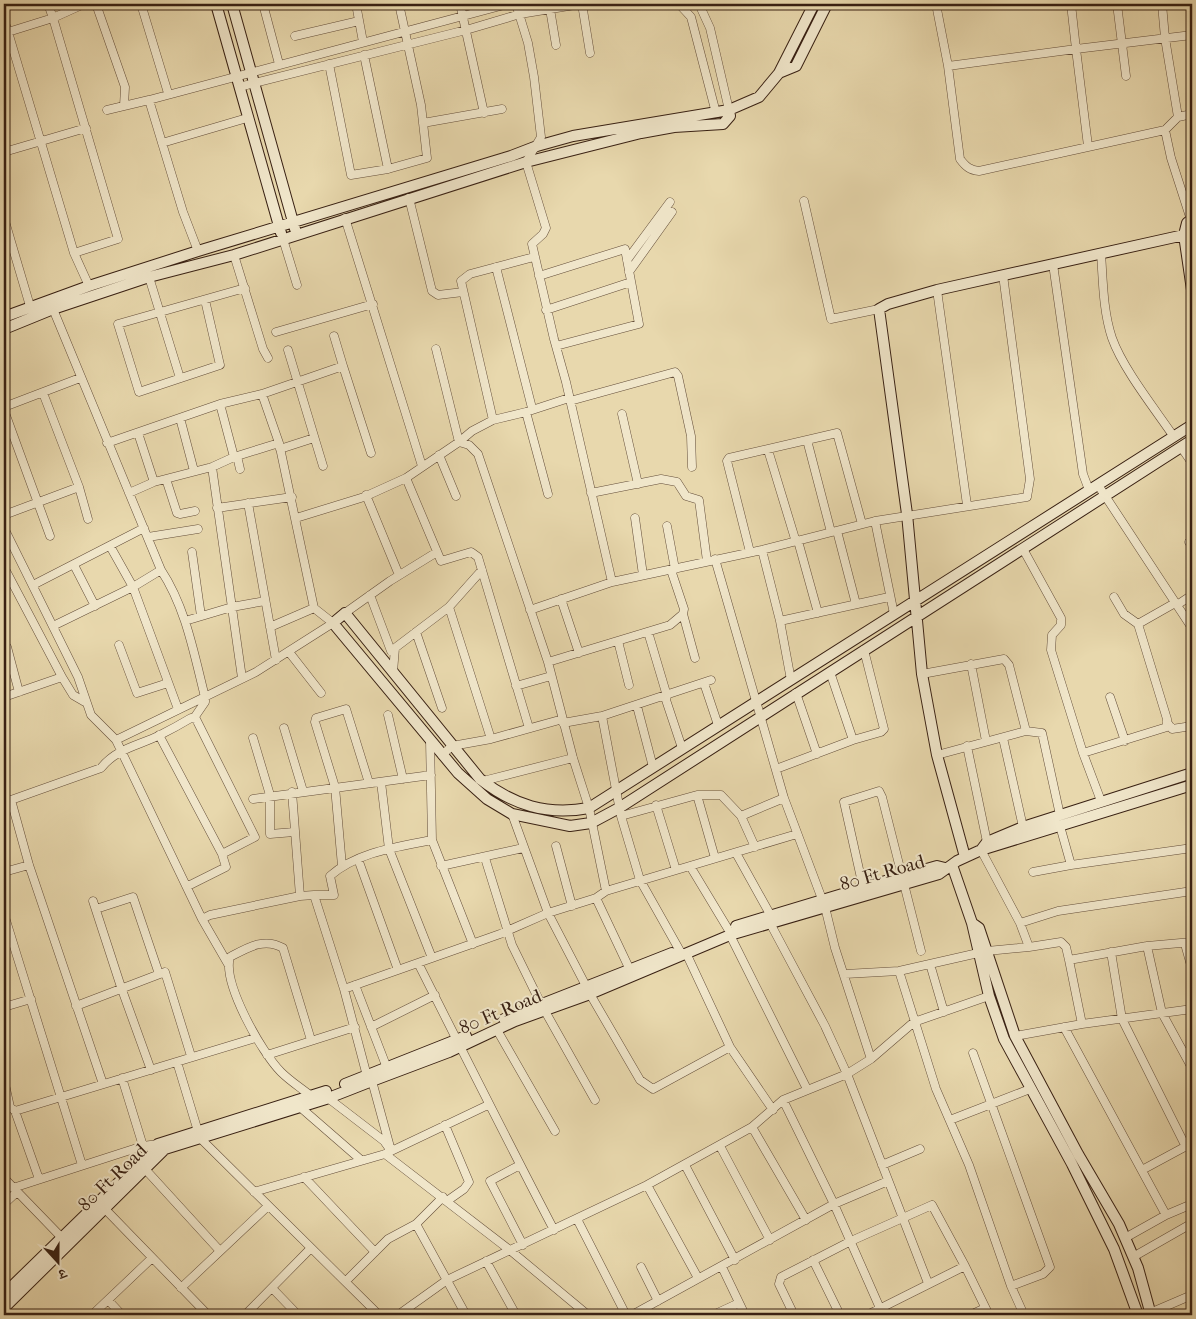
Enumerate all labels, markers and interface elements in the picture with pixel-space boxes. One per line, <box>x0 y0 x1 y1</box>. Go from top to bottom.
street label: 80 Ft Road <box>837 850 928 896</box>
street label: 80 Ft Road <box>456 984 546 1039</box>
street label: 80 Ft Road <box>74 1139 152 1216</box>
north arrow <box>32 1236 82 1286</box>
text: उ <box>55 1264 70 1283</box>

